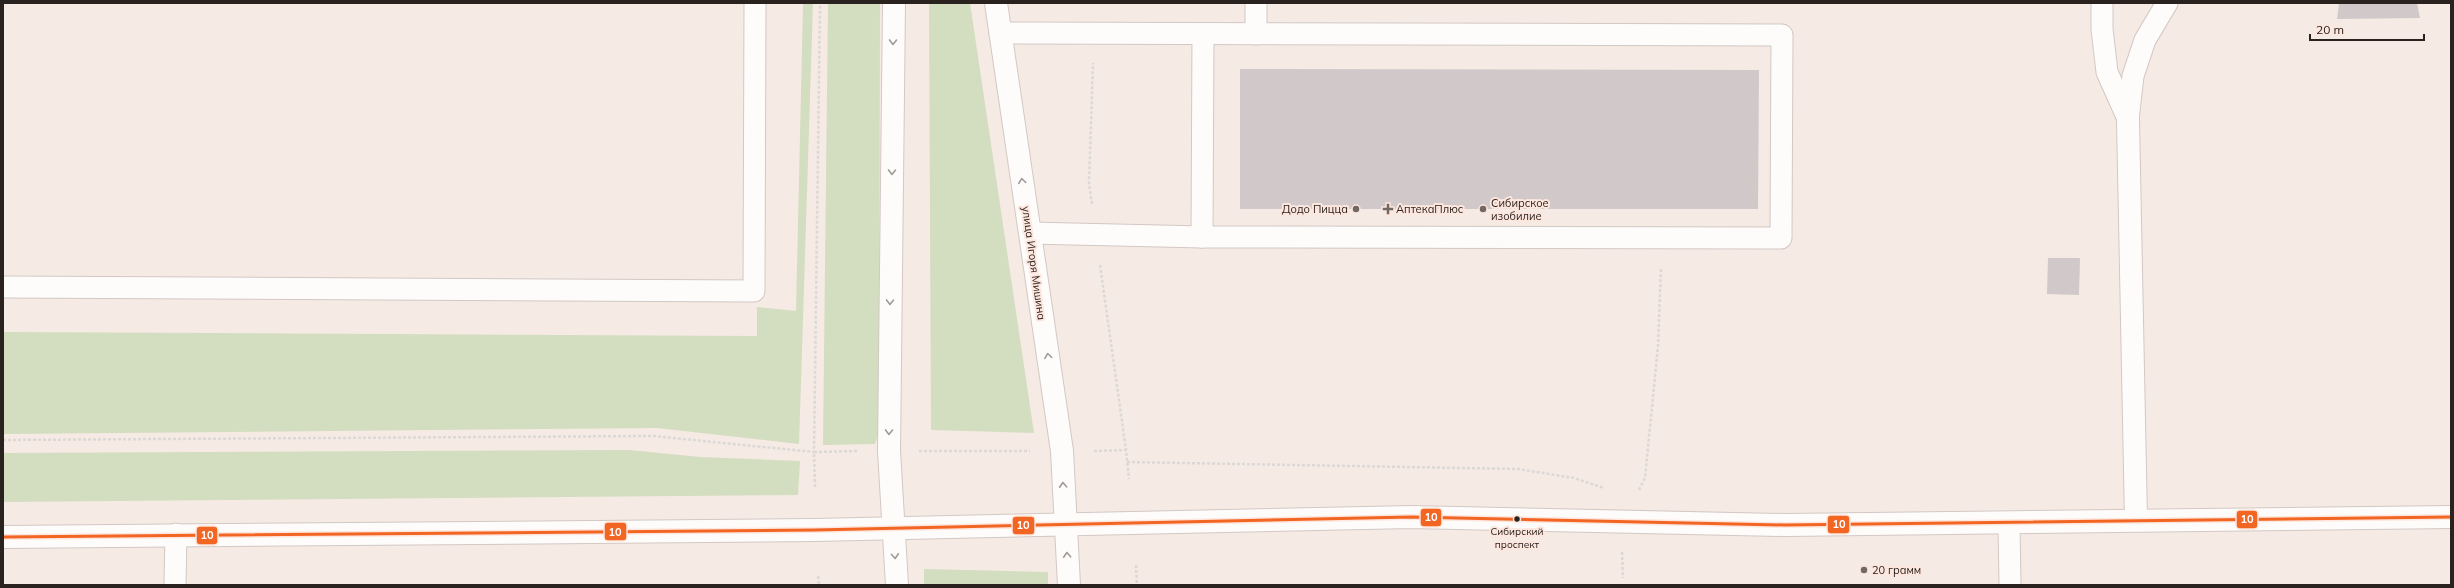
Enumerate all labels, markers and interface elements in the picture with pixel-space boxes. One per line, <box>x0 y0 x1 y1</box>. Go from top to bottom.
scale bar <box>2310 16 2424 42</box>
text: 20 m <box>2316 22 2344 37</box>
one-way arrow <box>889 39 897 45</box>
one-way arrow <box>888 169 896 175</box>
one-way arrow <box>1018 178 1027 184</box>
place label: Сибирское изобилие <box>1491 196 1549 223</box>
place label: Додо Пицца <box>1282 202 1348 216</box>
place label: АптекаПлюс <box>1396 202 1464 216</box>
marker: Додо Пицца <box>1351 204 1361 214</box>
marker: АптекаПлюс <box>1383 204 1393 214</box>
marker: Сибирское изобилие <box>1478 204 1488 214</box>
street label: улица Игоря Мишина <box>1019 205 1049 321</box>
one-way arrow <box>886 299 894 305</box>
one-way arrow <box>1044 353 1053 360</box>
one-way arrow <box>885 429 893 435</box>
one-way arrow <box>1059 482 1068 488</box>
line badge: 10 <box>1420 508 1442 527</box>
text: 10 <box>1424 510 1438 524</box>
line badge: 10 <box>2236 510 2258 529</box>
text: 10 <box>2240 512 2254 526</box>
marker: Сибирский проспект <box>1512 514 1522 524</box>
line badge: 10 <box>1827 515 1850 534</box>
line badge: 10 <box>1012 516 1035 535</box>
text: 10 <box>1832 517 1846 531</box>
text: 10 <box>1016 518 1030 532</box>
line badge: 10 <box>604 522 627 541</box>
text: 10 <box>608 525 622 539</box>
place label: Сибирский проспект <box>1491 525 1544 551</box>
line badge: 10 <box>196 526 218 545</box>
text: 10 <box>200 528 214 542</box>
one-way arrow <box>1063 552 1071 558</box>
one-way arrow <box>890 553 899 559</box>
place label: 20 грамм <box>1872 563 1921 577</box>
marker: 20 грамм <box>1859 565 1869 575</box>

